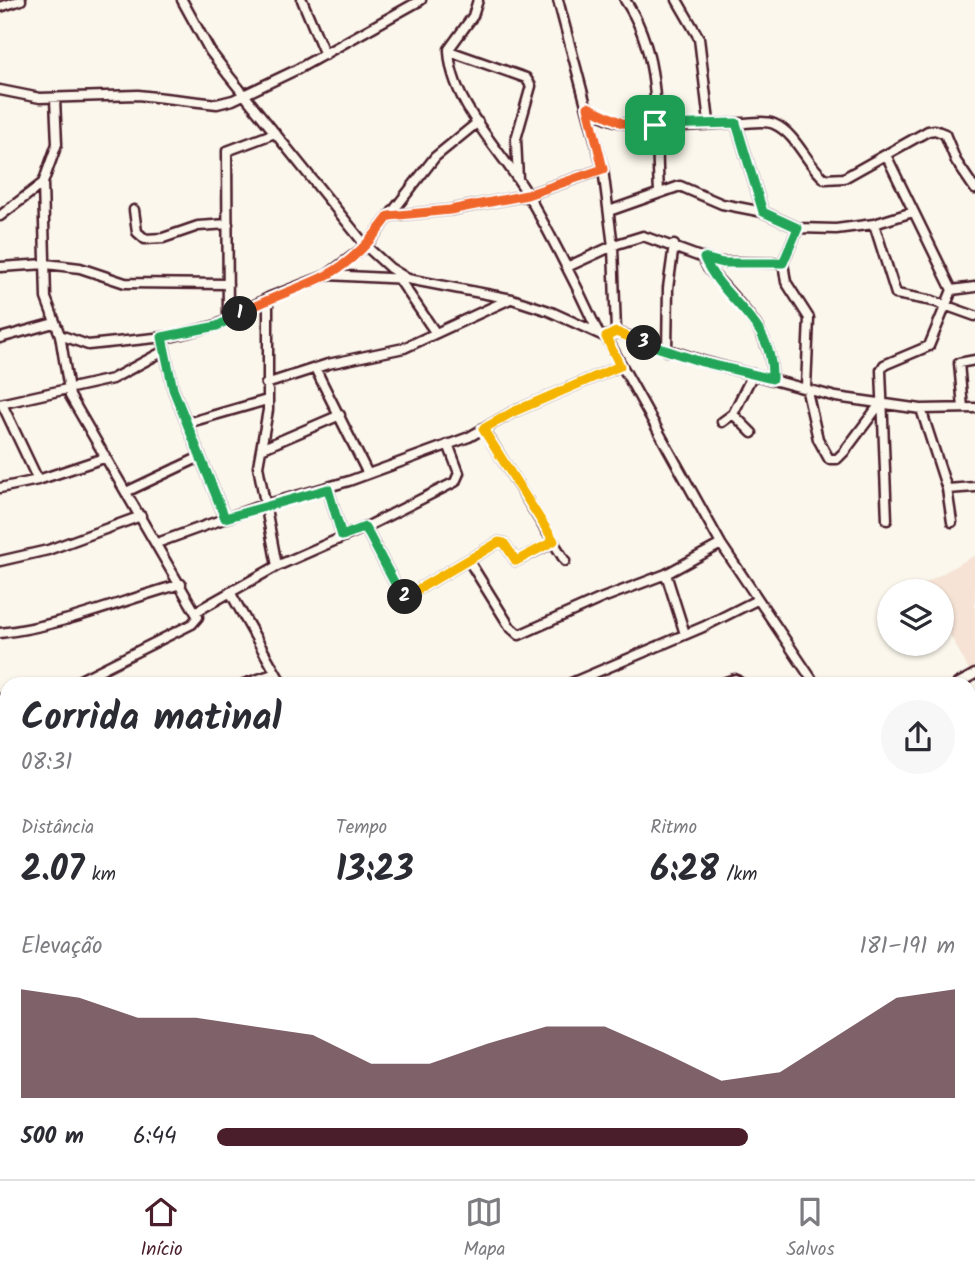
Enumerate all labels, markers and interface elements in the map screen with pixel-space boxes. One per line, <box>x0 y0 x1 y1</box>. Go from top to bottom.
pin <box>625 95 685 155</box>
icon: arrive <box>636 106 674 144</box>
pin: 1 <box>222 296 258 332</box>
text: 1 <box>237 298 242 328</box>
pin: 3 <box>626 326 662 360</box>
text: 3 <box>638 327 649 357</box>
map controls <box>877 579 954 656</box>
button: layers <box>877 579 954 656</box>
pin: 2 <box>388 580 422 614</box>
text: 2 <box>399 581 410 611</box>
text: Corrida matinal <box>21 689 282 749</box>
button: share <box>881 700 955 774</box>
text: 08:31 <box>21 745 72 781</box>
text: Distância <box>21 813 94 843</box>
text: Tempo <box>336 813 387 843</box>
text: Ritmo <box>650 813 697 843</box>
text: 2.07 <box>21 843 84 899</box>
text: 13:23 <box>336 843 414 899</box>
text: 6:28 <box>650 843 719 899</box>
text: km <box>84 860 116 890</box>
text: /km <box>719 860 757 890</box>
text: Elevação <box>21 929 103 965</box>
text: 181–191 m <box>859 929 955 965</box>
text: 500 m <box>21 1119 84 1155</box>
text: 6:44 <box>133 1119 177 1155</box>
tab: Início <box>140 1193 183 1265</box>
tab: Mapa <box>463 1193 505 1265</box>
tab: Salvos <box>786 1193 835 1265</box>

